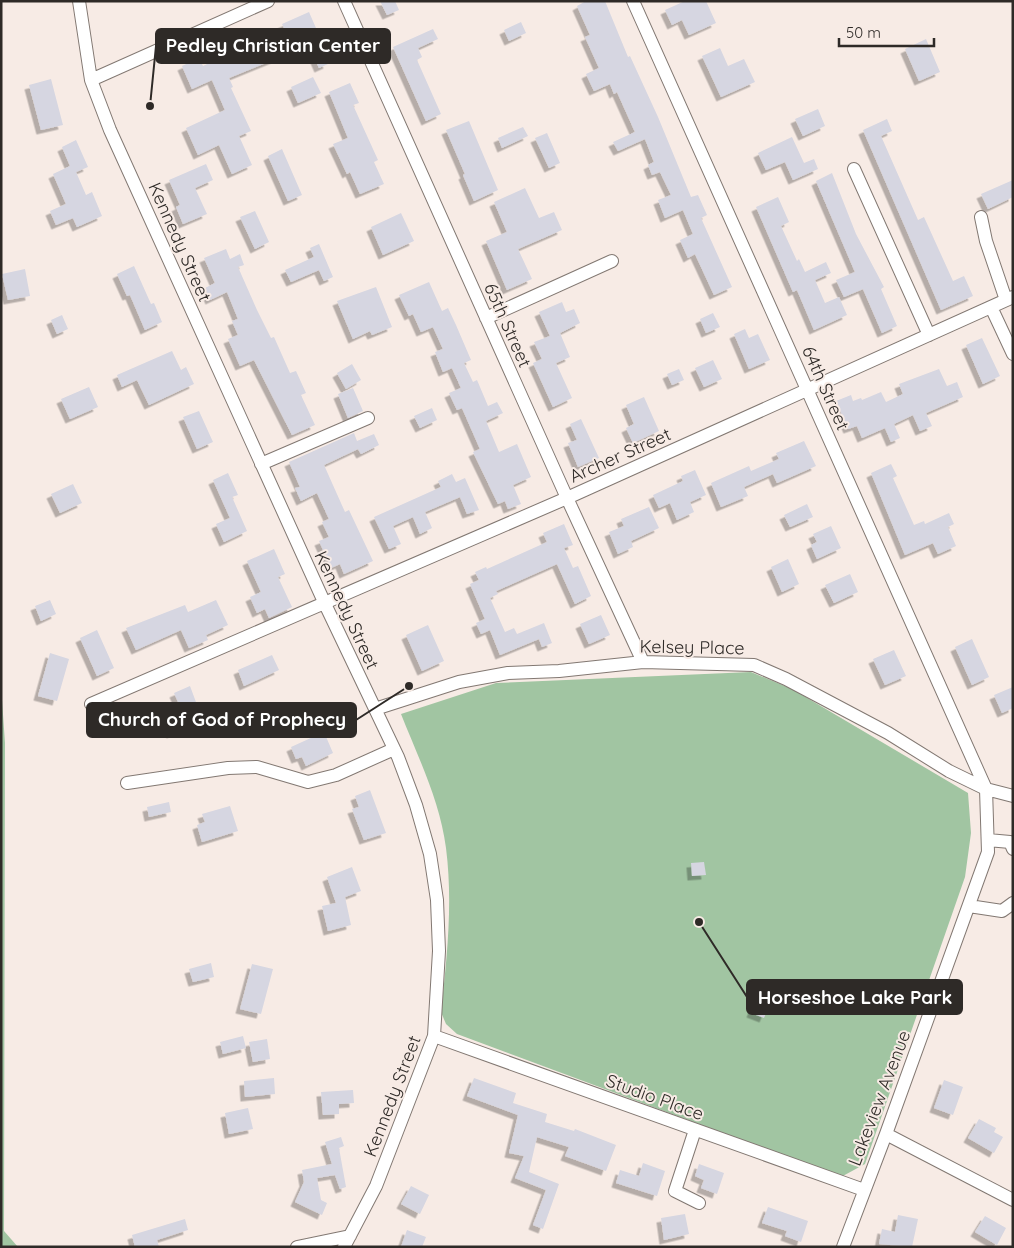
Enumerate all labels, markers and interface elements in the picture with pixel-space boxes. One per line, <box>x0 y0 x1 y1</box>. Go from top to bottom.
scale bar <box>839 15 934 47</box>
text: 50 m <box>846 23 881 42</box>
callout: Pedley Christian Center <box>156 29 390 63</box>
text: Pedley Christian Center <box>166 33 380 57</box>
street label: Kennedy Street <box>143 179 217 305</box>
street label: 65th Street <box>479 279 537 371</box>
street label: 64th Street <box>797 342 855 434</box>
street label: Archer Street <box>566 422 674 488</box>
street label: Kennedy Street <box>309 547 385 673</box>
street label: Kelsey Place <box>639 635 745 659</box>
callout: Church of God of Prophecy <box>87 703 356 737</box>
text: Church of God of Prophecy <box>98 707 346 731</box>
callout: Horseshoe Lake Park <box>747 980 962 1014</box>
text: Horseshoe Lake Park <box>758 985 953 1009</box>
street label: Lakeview Avenue <box>843 1027 915 1169</box>
street label: Kennedy Street <box>358 1032 426 1160</box>
street label: Studio Place <box>603 1069 707 1125</box>

